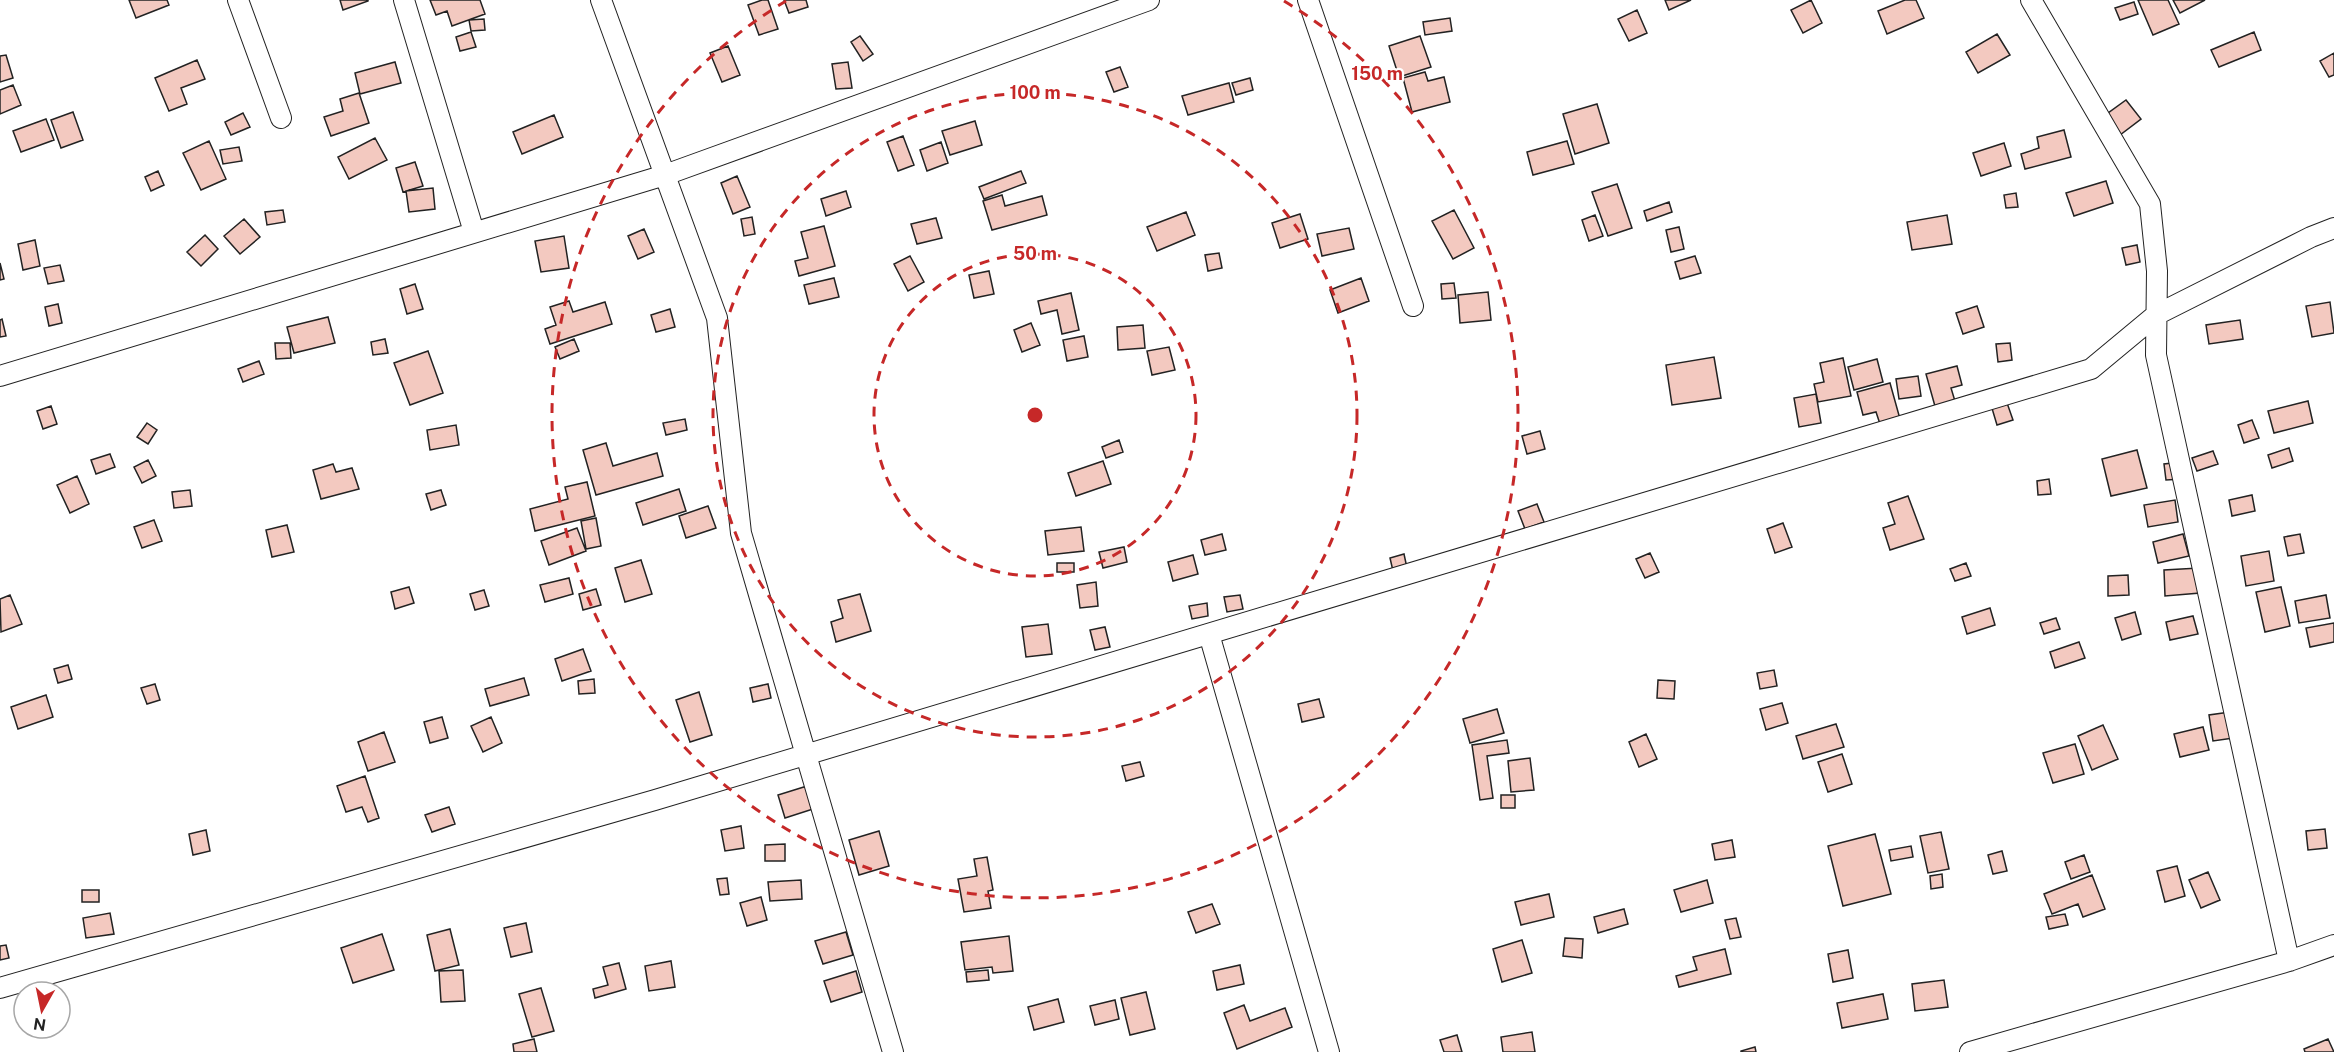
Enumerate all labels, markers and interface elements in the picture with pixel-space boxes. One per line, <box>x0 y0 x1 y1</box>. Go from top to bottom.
text: 150 m <box>1351 63 1403 84</box>
text: 100 m <box>1009 82 1061 103</box>
text: 50 m <box>1013 243 1057 264</box>
centre of rings <box>1025 405 1045 425</box>
north arrow <box>12 980 72 1040</box>
text: N <box>32 1014 47 1035</box>

